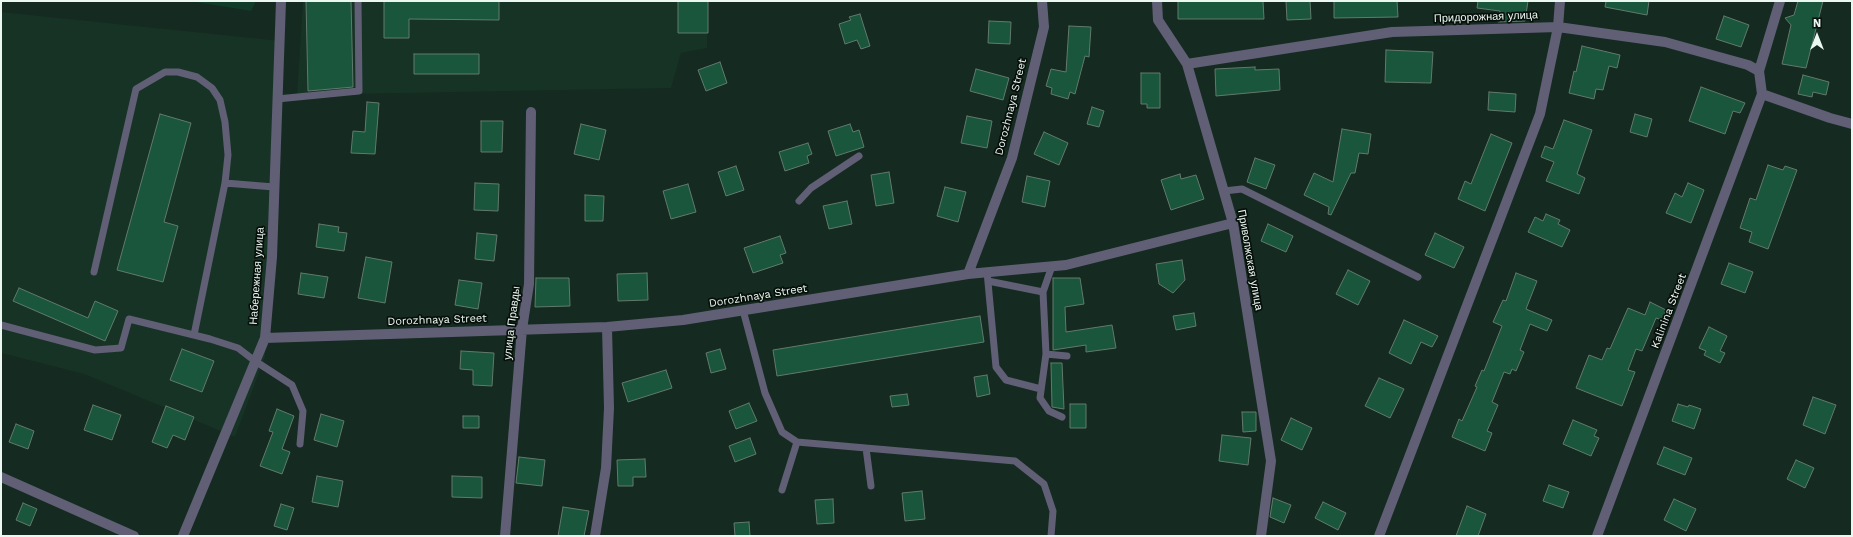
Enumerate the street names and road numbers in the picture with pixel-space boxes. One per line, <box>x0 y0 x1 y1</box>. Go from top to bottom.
street label: Придорожная улица <box>1434 9 1538 25</box>
street label: Dorozhnaya Street <box>993 57 1029 157</box>
street label: Приволжская улица <box>1235 209 1265 311</box>
street label: Набережная улица <box>247 227 267 325</box>
street label: Kalinina Street <box>1649 272 1689 350</box>
street label: Dorozhnaya Street <box>708 282 808 310</box>
street label: улица Правды <box>501 285 523 361</box>
street label: Dorozhnaya Street <box>387 312 487 328</box>

